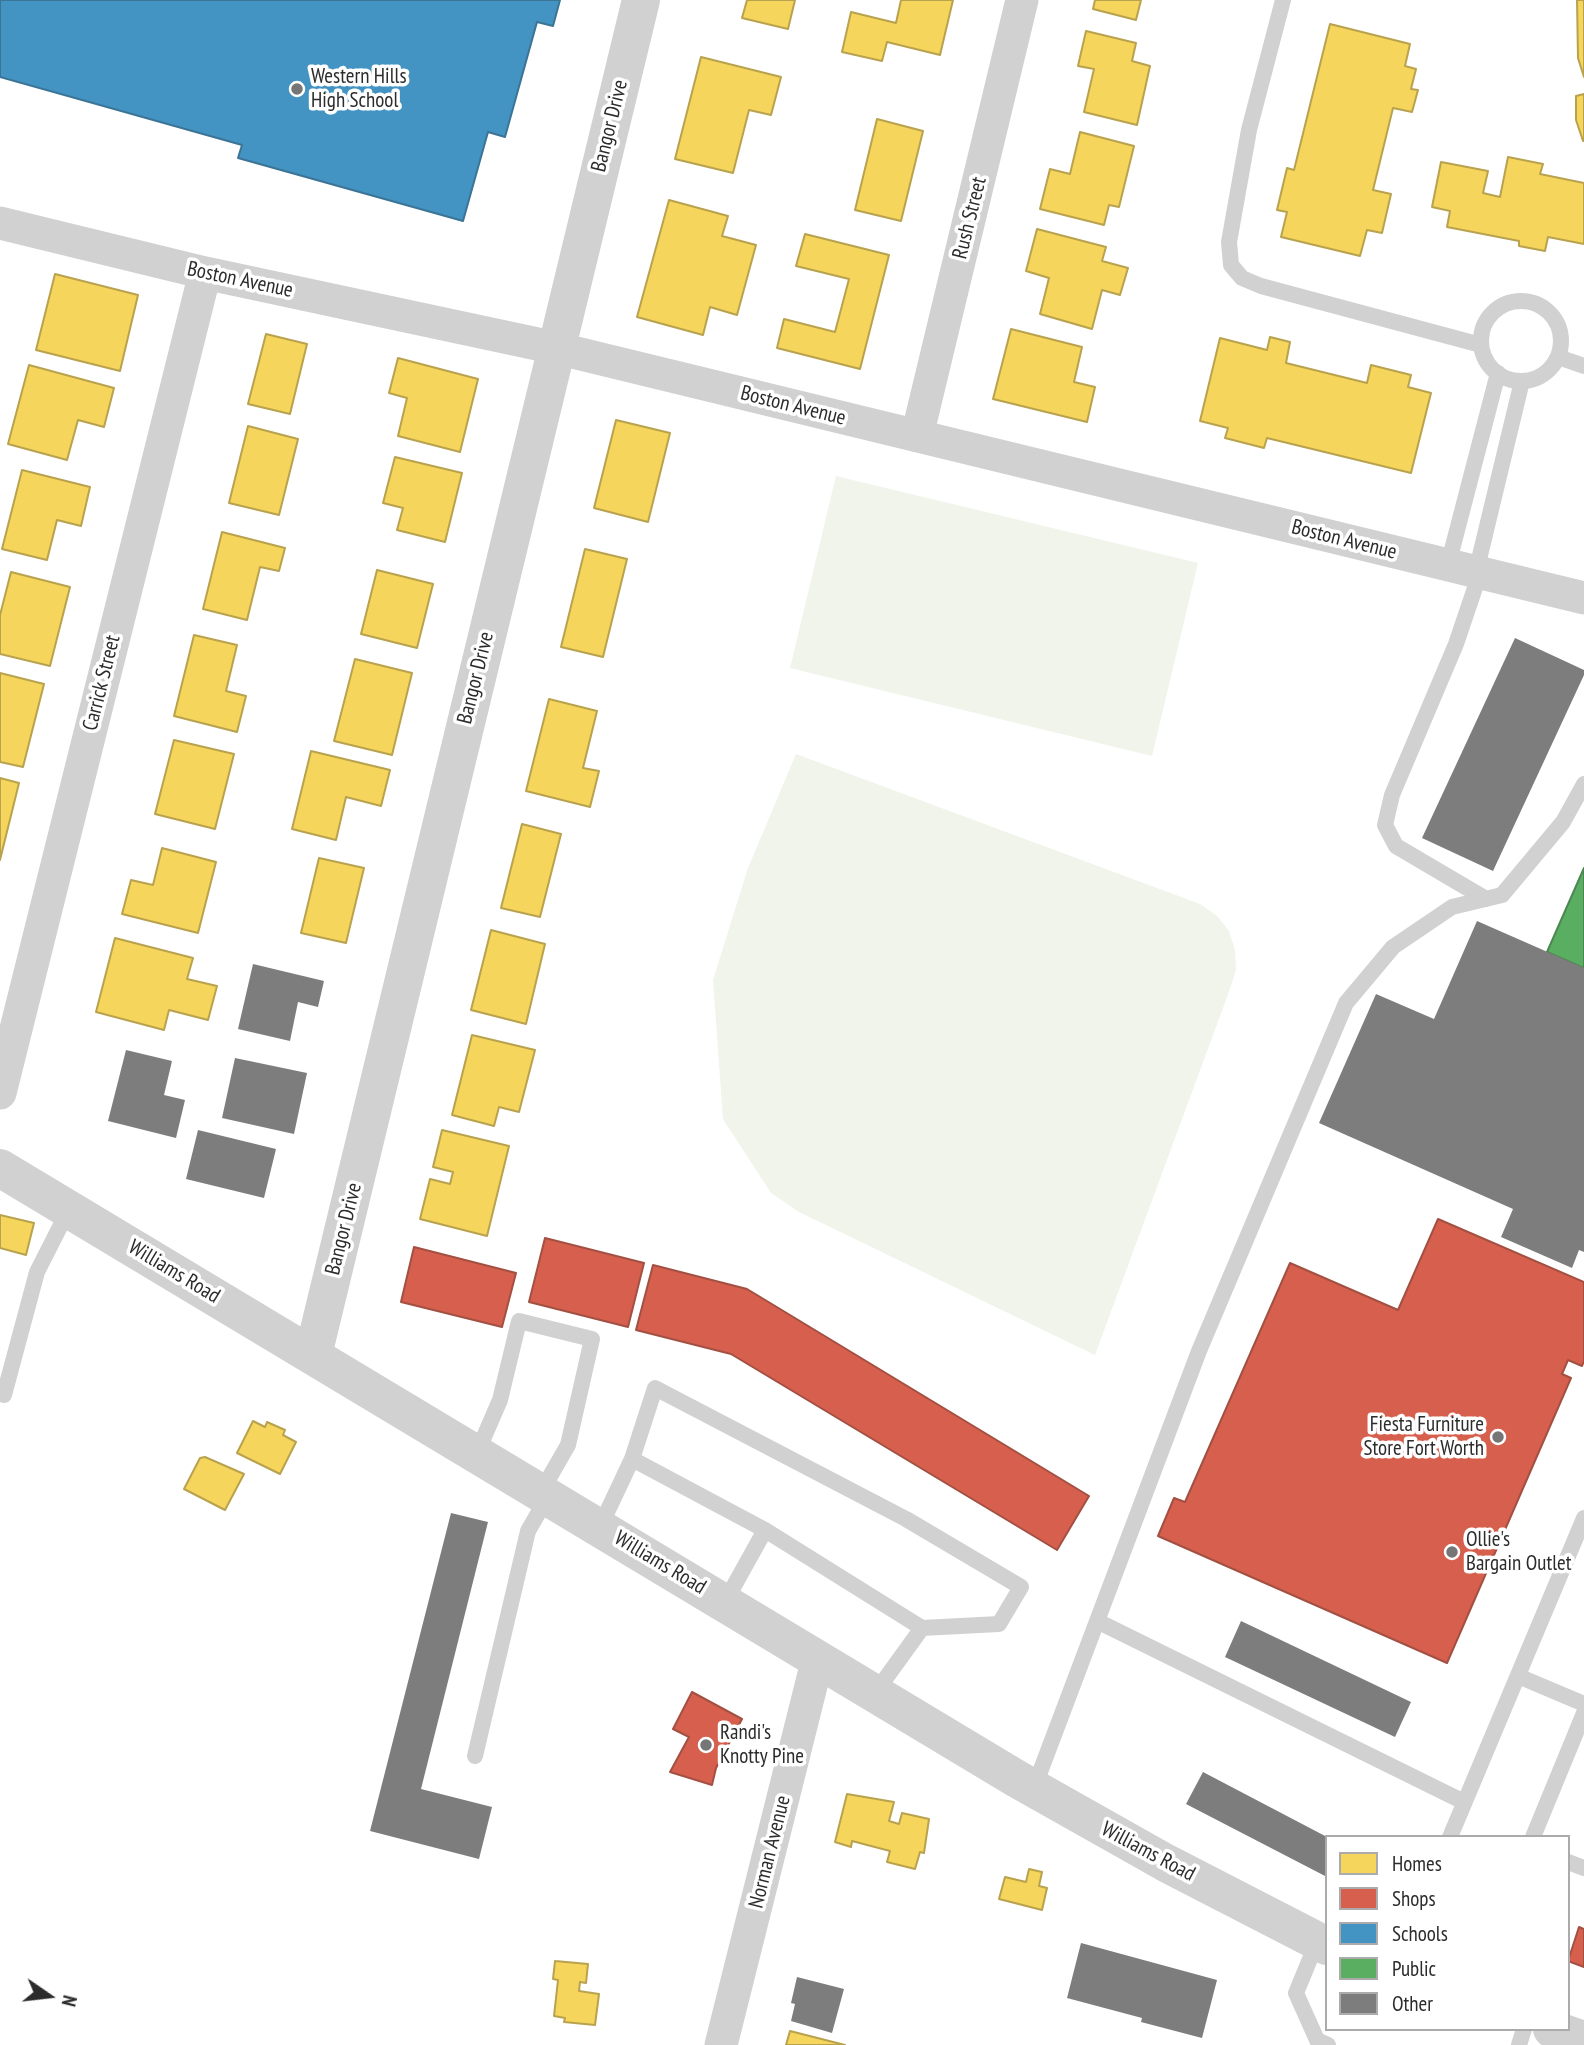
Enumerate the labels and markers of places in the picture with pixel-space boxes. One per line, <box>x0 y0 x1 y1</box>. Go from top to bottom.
place label: Western Hills High School <box>311 64 407 114</box>
marker: Western Hills High School <box>289 81 305 97</box>
place label: Fiesta Furniture Store Fort Worth <box>1364 1412 1484 1462</box>
marker: Fiesta Furniture Store Fort Worth <box>1490 1429 1506 1445</box>
place label: Ollie's Bargain Outlet <box>1466 1527 1572 1577</box>
marker: Ollie's Bargain Outlet <box>1444 1544 1460 1560</box>
place label: Randi's Knotty Pine <box>720 1720 804 1770</box>
marker: Randi's Knotty Pine <box>698 1737 714 1753</box>

